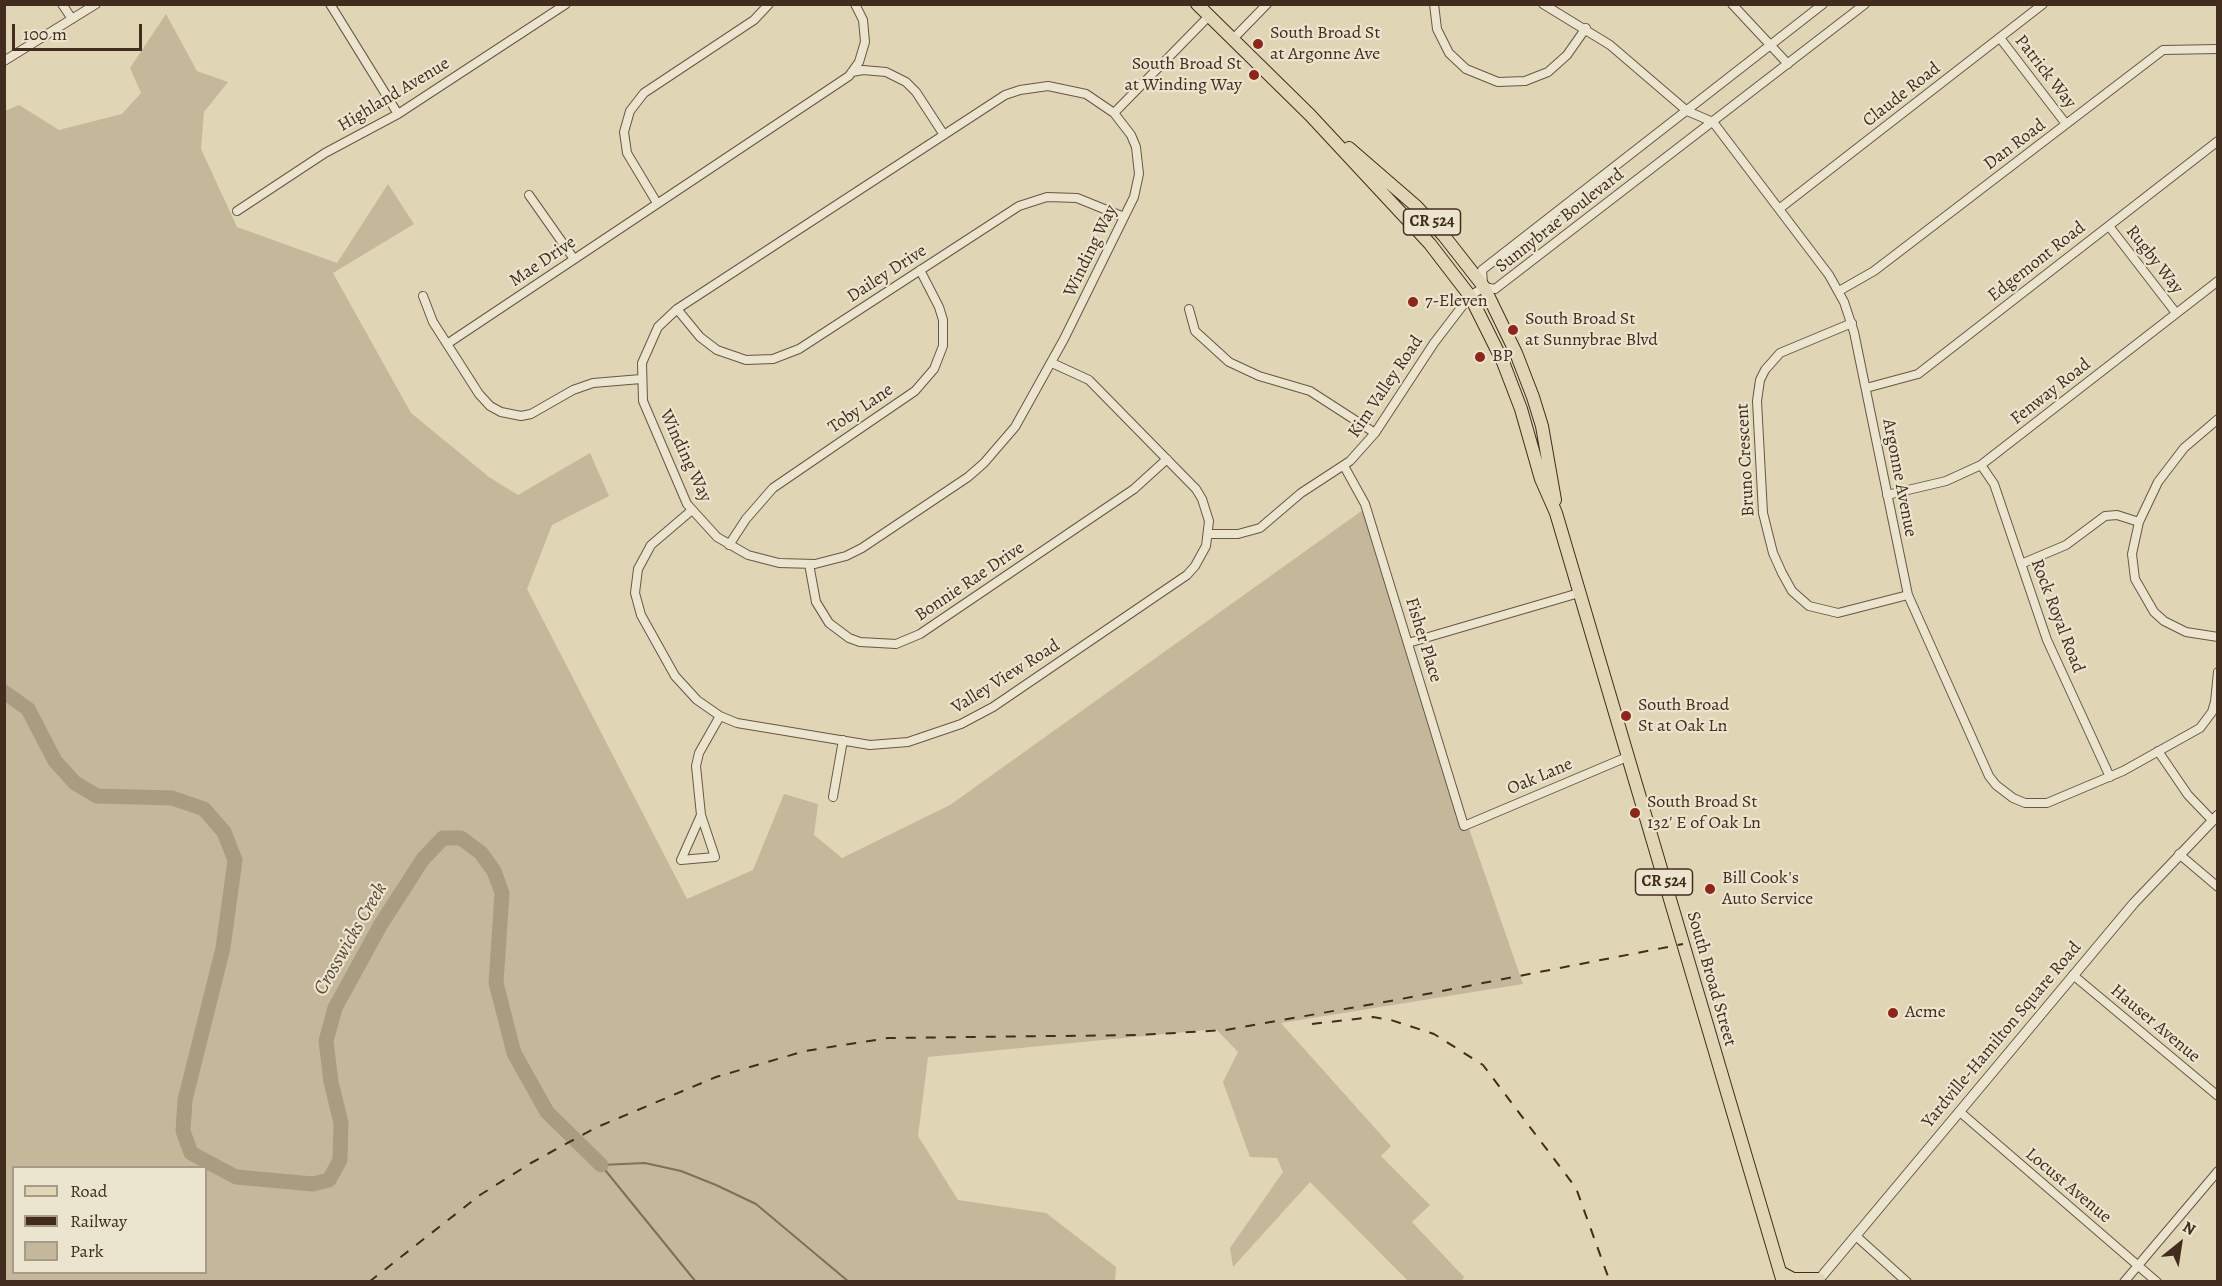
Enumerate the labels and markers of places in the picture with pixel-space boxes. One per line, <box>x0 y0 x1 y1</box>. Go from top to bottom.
place label: South Broad St at Argonne Ave <box>1270 23 1380 66</box>
marker: South Broad St at Argonne Ave <box>1251 37 1265 51</box>
place label: South Broad St at Winding Way <box>1125 54 1242 97</box>
marker: South Broad St at Winding Way <box>1247 68 1261 82</box>
place label: 7-Eleven <box>1425 291 1488 313</box>
marker: 7-Eleven <box>1406 295 1420 309</box>
place label: South Broad St at Sunnybrae Blvd <box>1525 309 1658 352</box>
marker: South Broad St at Sunnybrae Blvd <box>1506 323 1520 337</box>
place label: BP <box>1492 346 1513 368</box>
marker: BP <box>1473 350 1487 364</box>
place label: South Broad St at Oak Ln <box>1638 695 1729 738</box>
marker: South Broad St at Oak Ln <box>1619 709 1633 723</box>
place label: South Broad St 132' E of Oak Ln <box>1647 792 1761 834</box>
marker: South Broad St 132' E of Oak Ln <box>1628 806 1642 820</box>
place label: Bill Cook's Auto Service <box>1722 868 1813 910</box>
marker: Bill Cook's Auto Service <box>1703 882 1717 896</box>
place label: Acme <box>1905 1002 1946 1024</box>
marker: Acme <box>1886 1006 1900 1020</box>

